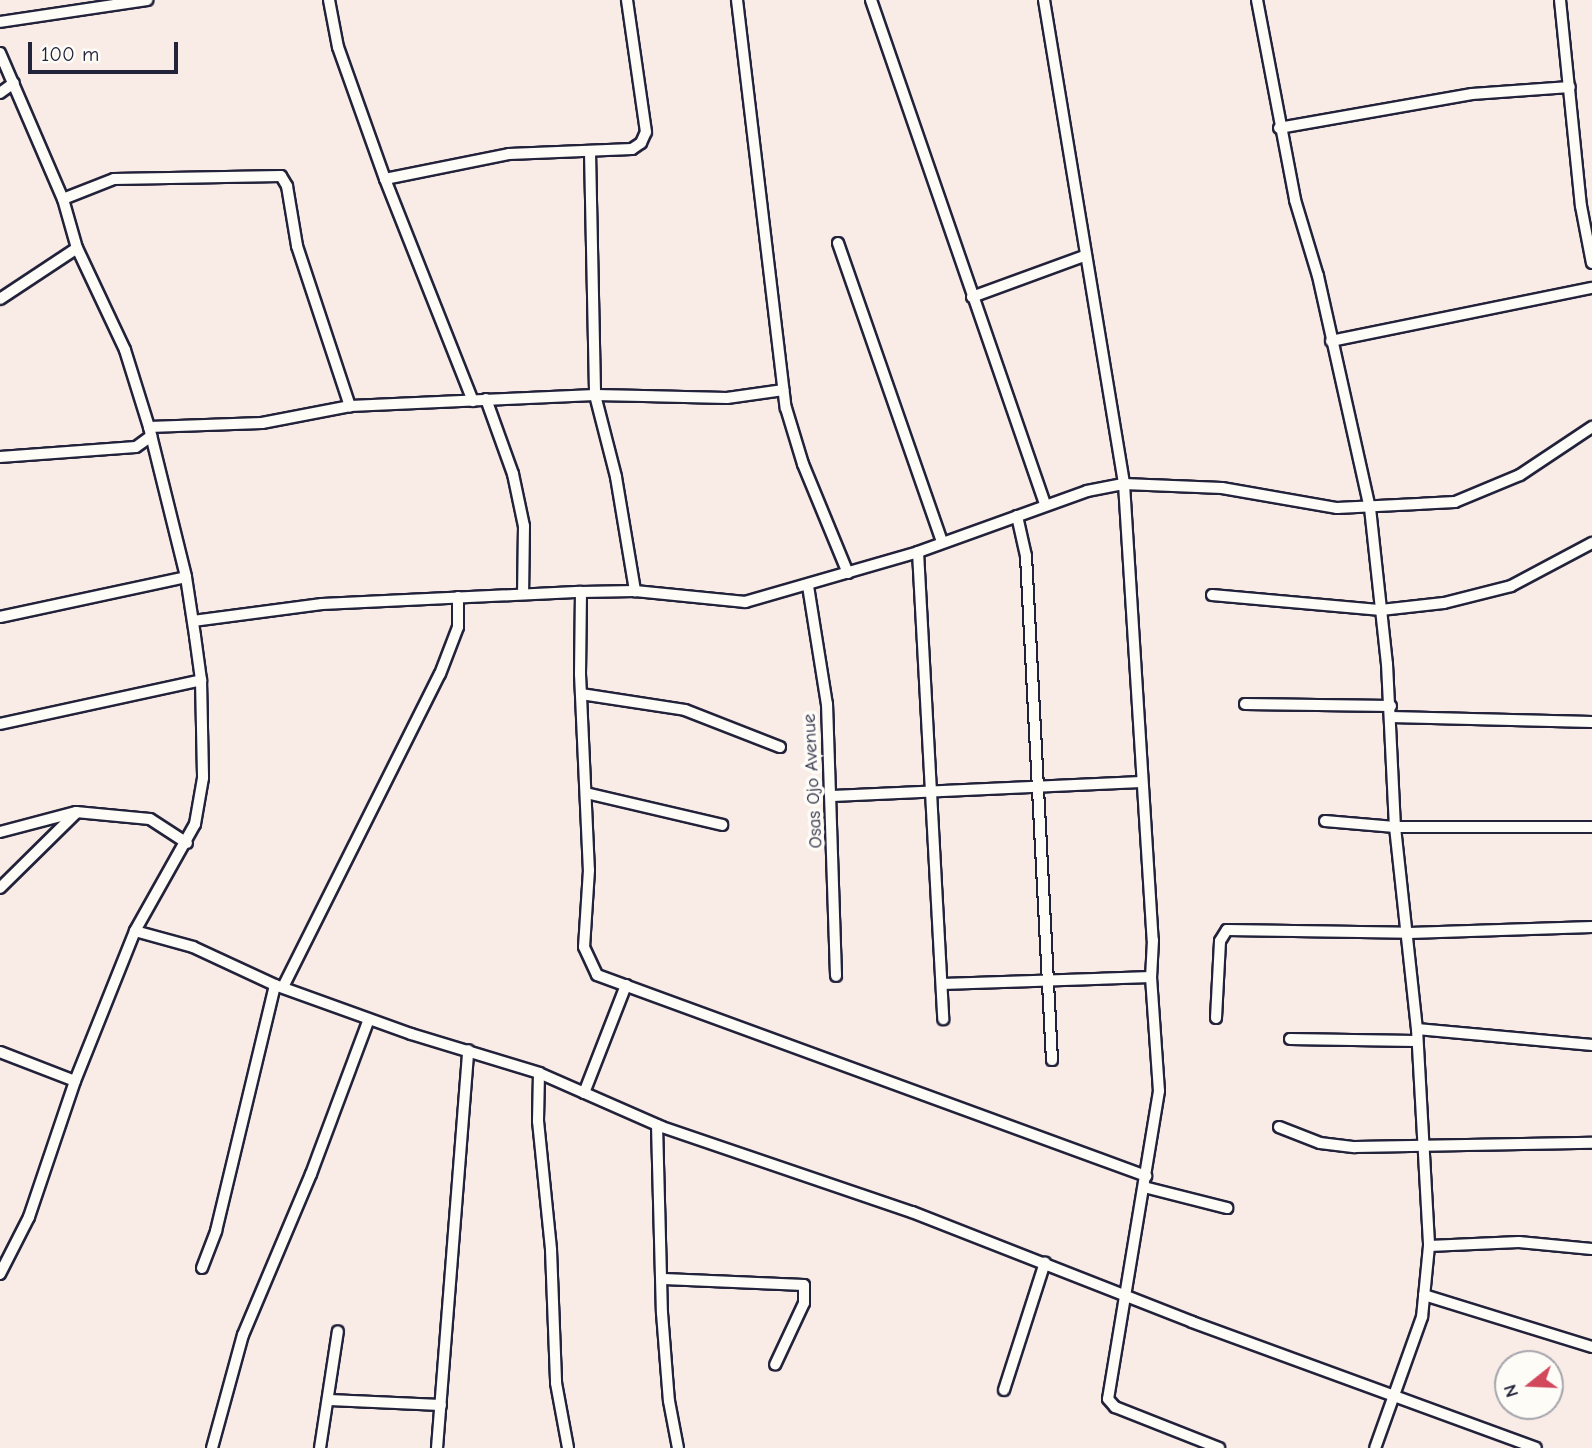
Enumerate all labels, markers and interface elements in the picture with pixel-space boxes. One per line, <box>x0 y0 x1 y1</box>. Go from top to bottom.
scale bar <box>32 28 182 72</box>
text: 100 m <box>41 42 99 66</box>
street label: Osas Ojo Avenue <box>798 713 828 849</box>
north arrow <box>1494 1350 1564 1420</box>
text: N <box>1499 1382 1523 1400</box>

